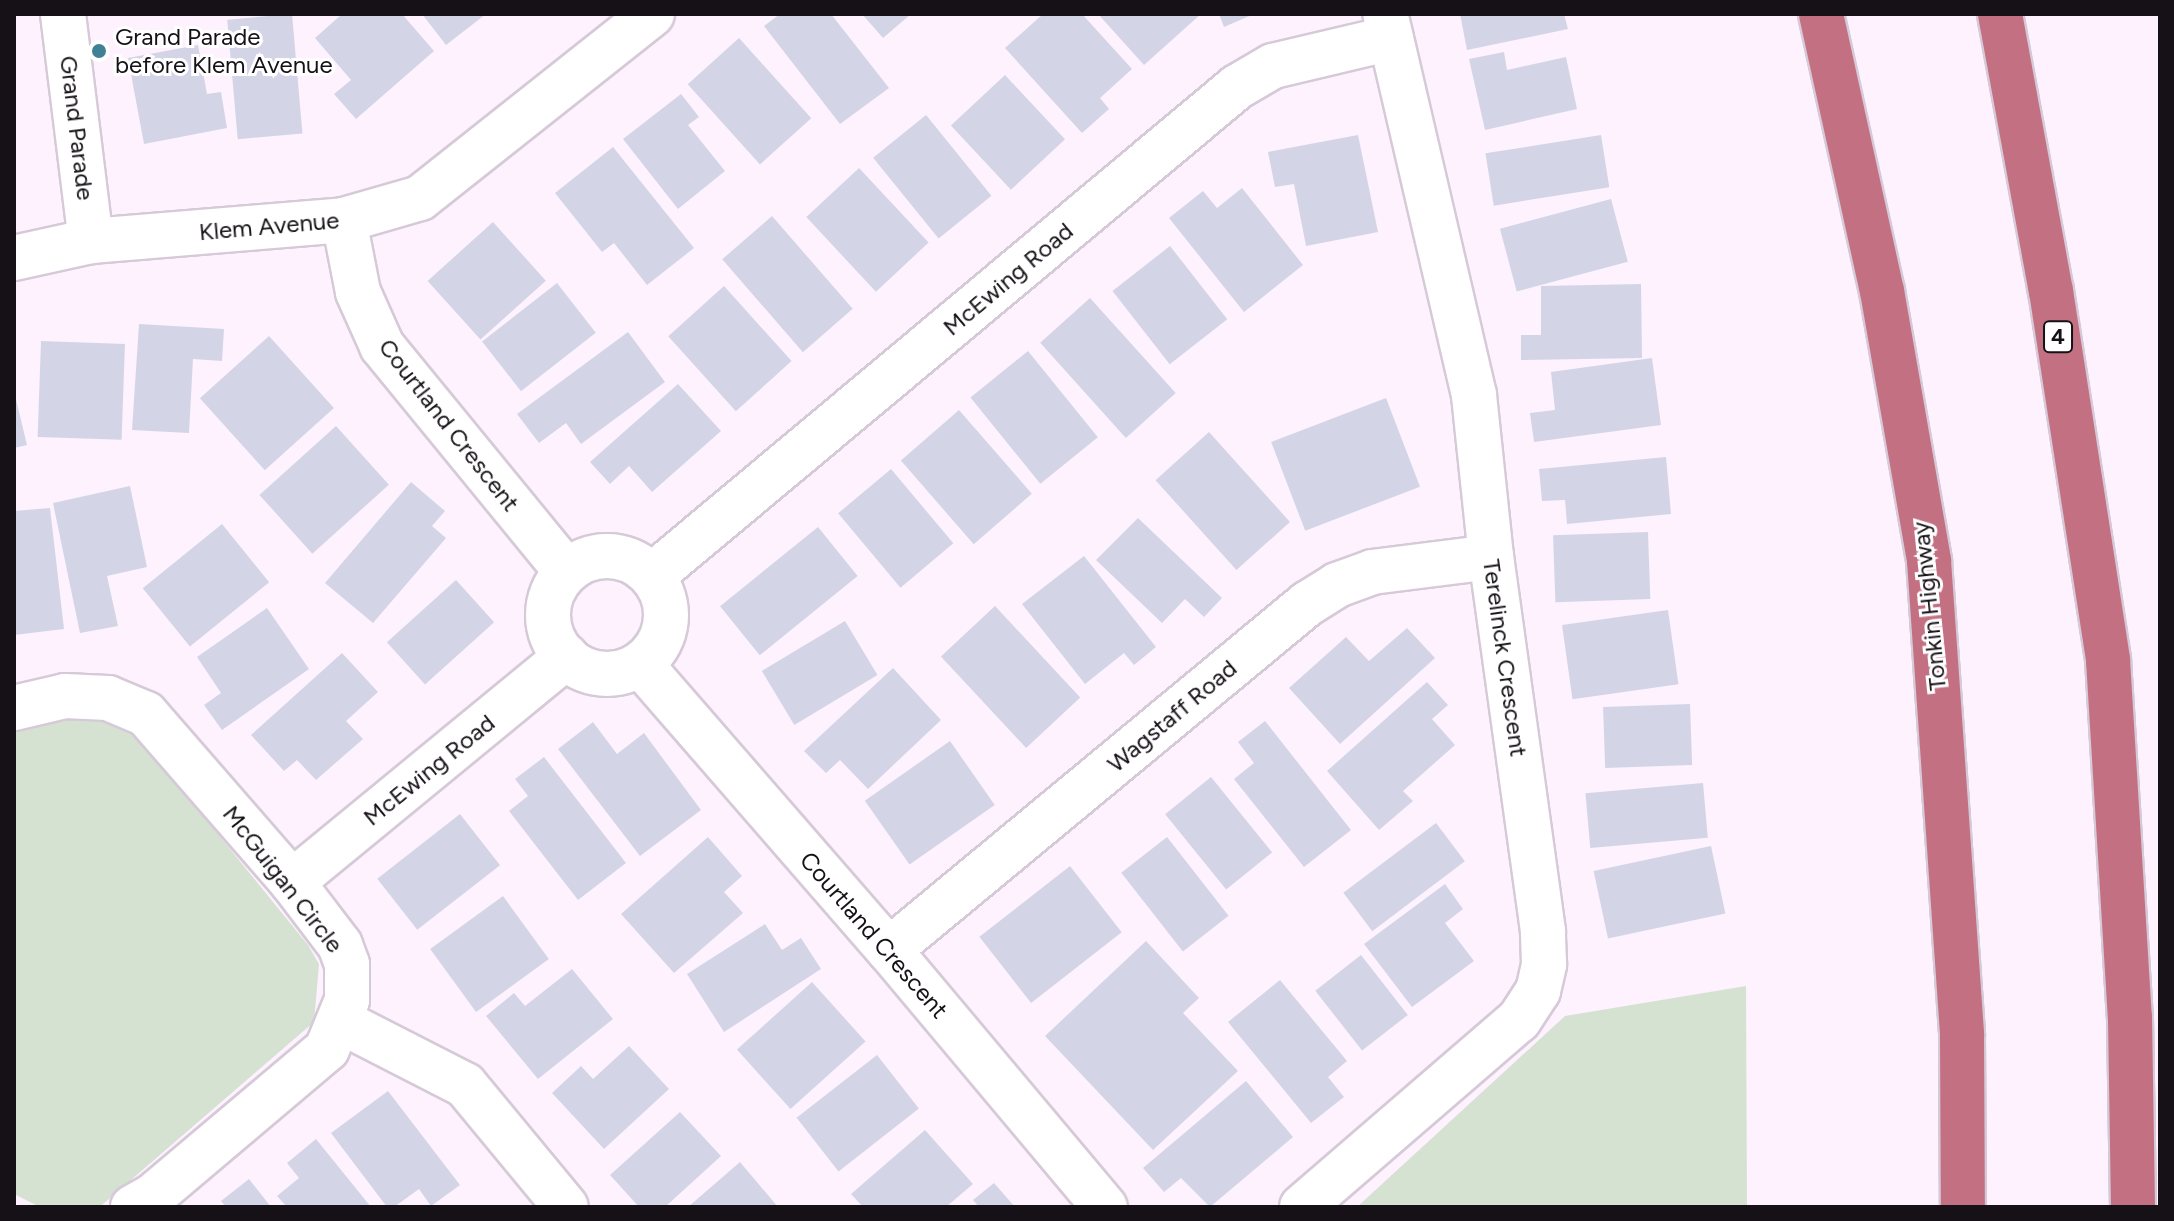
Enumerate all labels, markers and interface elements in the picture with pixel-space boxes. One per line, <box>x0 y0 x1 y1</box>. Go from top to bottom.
place label: Grand Parade before Klem Avenue <box>115 23 333 79</box>
marker: Grand Parade before Klem Avenue <box>90 42 108 60</box>
street label: Grand Parade <box>54 54 100 202</box>
street label: Klem Avenue <box>198 206 340 246</box>
street label: McEwing Road <box>937 216 1079 342</box>
road number: 4 <box>2042 319 2074 355</box>
street label: Courtland Crescent <box>373 333 525 517</box>
street label: Tonkin Highway <box>1906 520 1952 692</box>
street label: Terelinck Crescent <box>1477 557 1533 759</box>
street label: Wagstaff Road <box>1102 654 1242 778</box>
street label: McEwing Road <box>358 708 500 832</box>
street label: McGuigan Circle <box>217 800 349 958</box>
street label: Courtland Crescent <box>794 846 954 1024</box>

